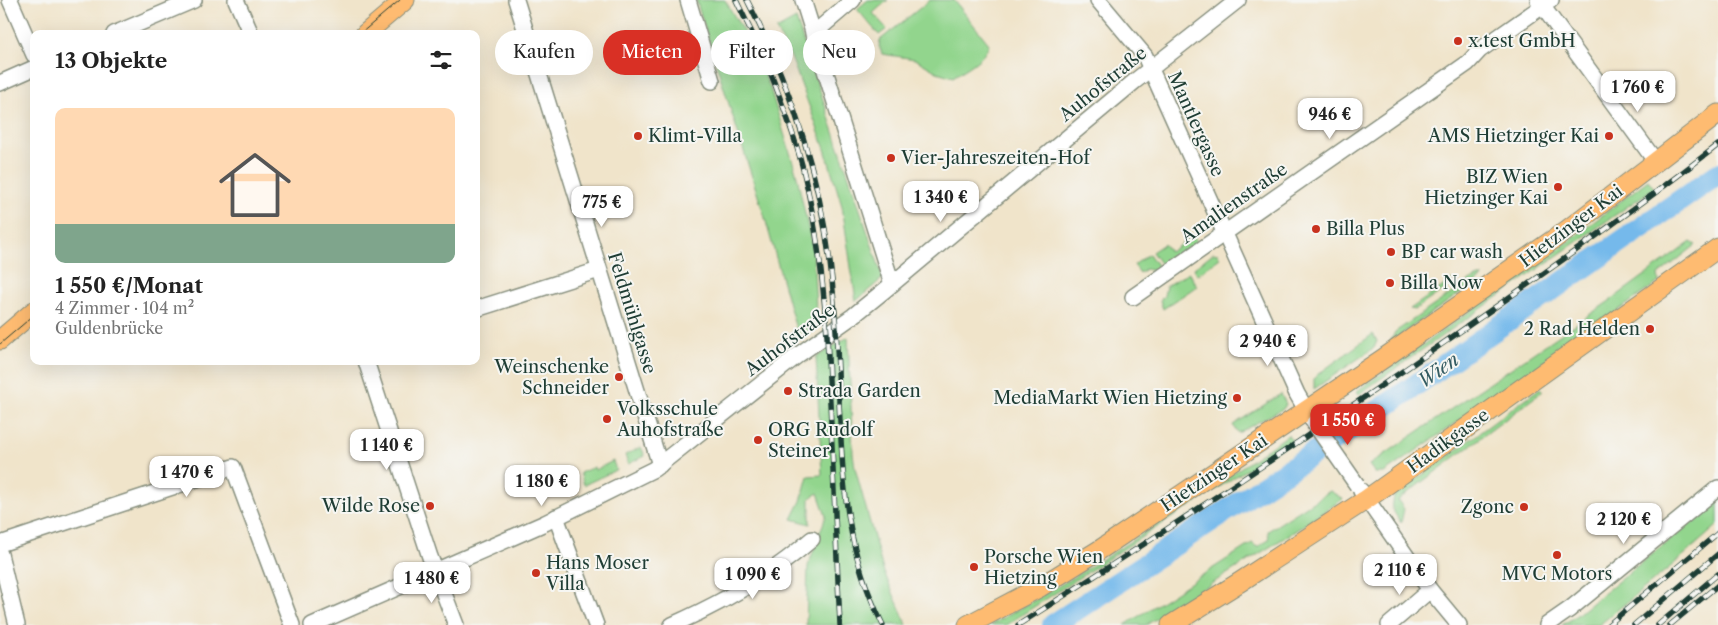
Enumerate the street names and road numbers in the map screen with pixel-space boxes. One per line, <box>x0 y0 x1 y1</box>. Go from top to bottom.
street label: Auhofstraße <box>1054 42 1151 127</box>
street label: Mantlergasse <box>1163 68 1229 180</box>
street label: Amalienstraße <box>1175 158 1292 249</box>
street label: Hietzinger Kai <box>1515 180 1627 272</box>
street label: Feldmühlgasse <box>603 249 661 377</box>
street label: Auhofstraße <box>740 299 839 381</box>
street label: Hadikgasse <box>1403 404 1493 478</box>
street label: Hietzinger Kai <box>1157 429 1272 517</box>

